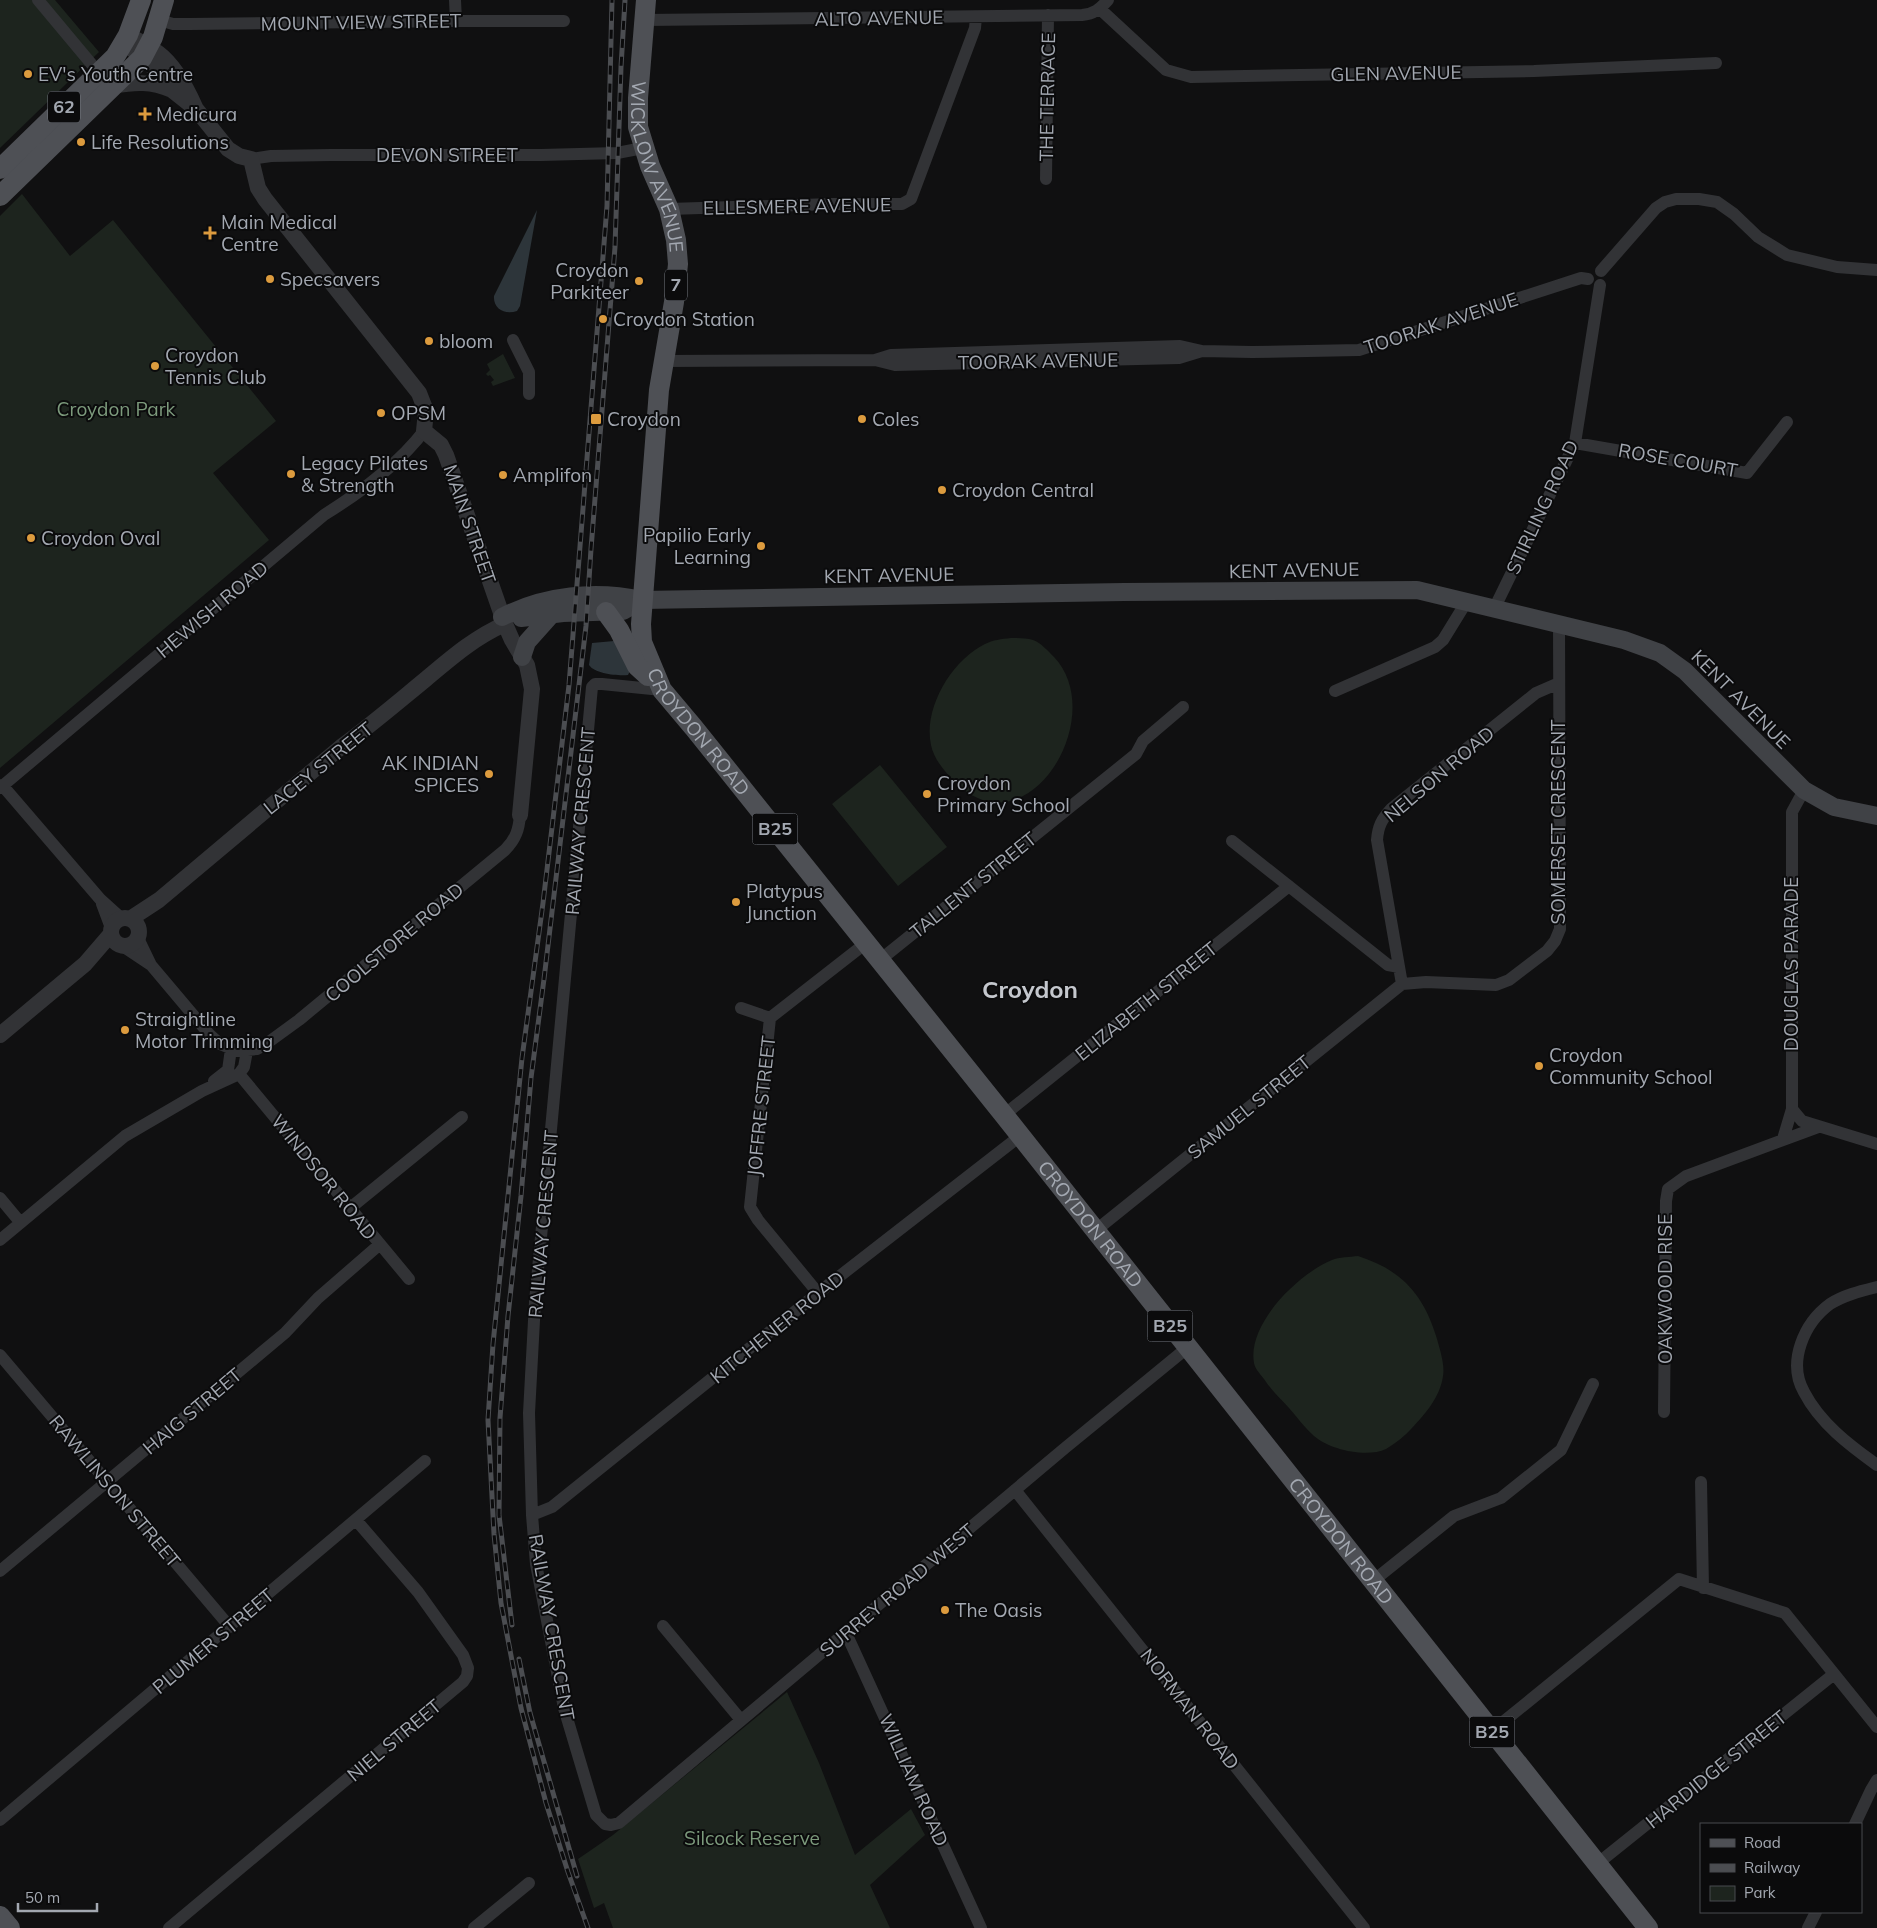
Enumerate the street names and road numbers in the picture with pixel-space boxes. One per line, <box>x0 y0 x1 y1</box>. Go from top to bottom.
street label: ALTO AVENUE <box>814 5 944 31</box>
street label: MOUNT VIEW STREET <box>261 8 462 36</box>
street label: THE TERRACE <box>1034 32 1060 162</box>
street label: GLEN AVENUE <box>1330 60 1462 86</box>
street label: WICKLOW AVENUE <box>626 80 689 253</box>
road number: 62 <box>48 91 80 122</box>
street label: DEVON STREET <box>376 143 518 167</box>
street label: ELLESMERE AVENUE <box>703 192 891 220</box>
road number: 7 <box>665 270 687 300</box>
street label: TOORAK AVENUE <box>1361 287 1521 359</box>
street label: TOORAK AVENUE <box>958 348 1118 374</box>
street label: STIRLING ROAD <box>1500 436 1584 578</box>
street label: ROSE COURT <box>1616 438 1740 482</box>
street label: MAIN STREET <box>438 461 502 587</box>
street label: HEWISH ROAD <box>151 555 273 663</box>
street label: KENT AVENUE <box>1229 557 1359 583</box>
street label: KENT AVENUE <box>824 562 954 588</box>
street label: KENT AVENUE <box>1686 644 1796 754</box>
street label: CROYDON ROAD <box>642 664 755 800</box>
street label: LACEY STREET <box>258 716 378 819</box>
street label: SOMERSET CRESCENT <box>1546 719 1570 925</box>
street label: NELSON ROAD <box>1379 721 1499 827</box>
street label: RAILWAY CRESCENT <box>560 726 600 916</box>
road number: B25 <box>752 814 798 844</box>
street label: TALLENT STREET <box>905 826 1042 943</box>
street label: COOLSTORE ROAD <box>320 877 468 1007</box>
street label: DOUGLAS PARADE <box>1779 877 1803 1051</box>
street label: ELIZABETH STREET <box>1070 936 1222 1066</box>
street label: JOFFRE STREET <box>742 1034 780 1178</box>
street label: SAMUEL STREET <box>1182 1049 1316 1164</box>
street label: WINDSOR ROAD <box>266 1109 382 1245</box>
street label: RAILWAY CRESCENT <box>523 1129 563 1319</box>
street label: CROYDON ROAD <box>1033 1156 1148 1293</box>
street label: OAKWOOD RISE <box>1653 1214 1677 1364</box>
street label: KITCHENER ROAD <box>705 1266 849 1388</box>
road number: B25 <box>1148 1310 1192 1342</box>
street label: HAIG STREET <box>138 1362 247 1459</box>
street label: RAWLINSON STREET <box>44 1410 186 1573</box>
street label: CROYDON ROAD <box>1284 1472 1399 1609</box>
street label: SURREY ROAD WEST <box>814 1518 980 1662</box>
street label: RAILWAY CRESCENT <box>524 1532 580 1722</box>
street label: PLUMER STREET <box>147 1583 279 1699</box>
street label: NORMAN ROAD <box>1135 1644 1245 1774</box>
street label: NIEL STREET <box>342 1693 446 1786</box>
street label: HARDIDGE STREET <box>1641 1704 1792 1833</box>
street label: WILLIAM ROAD <box>874 1710 954 1850</box>
road number: B25 <box>1470 1716 1514 1748</box>

